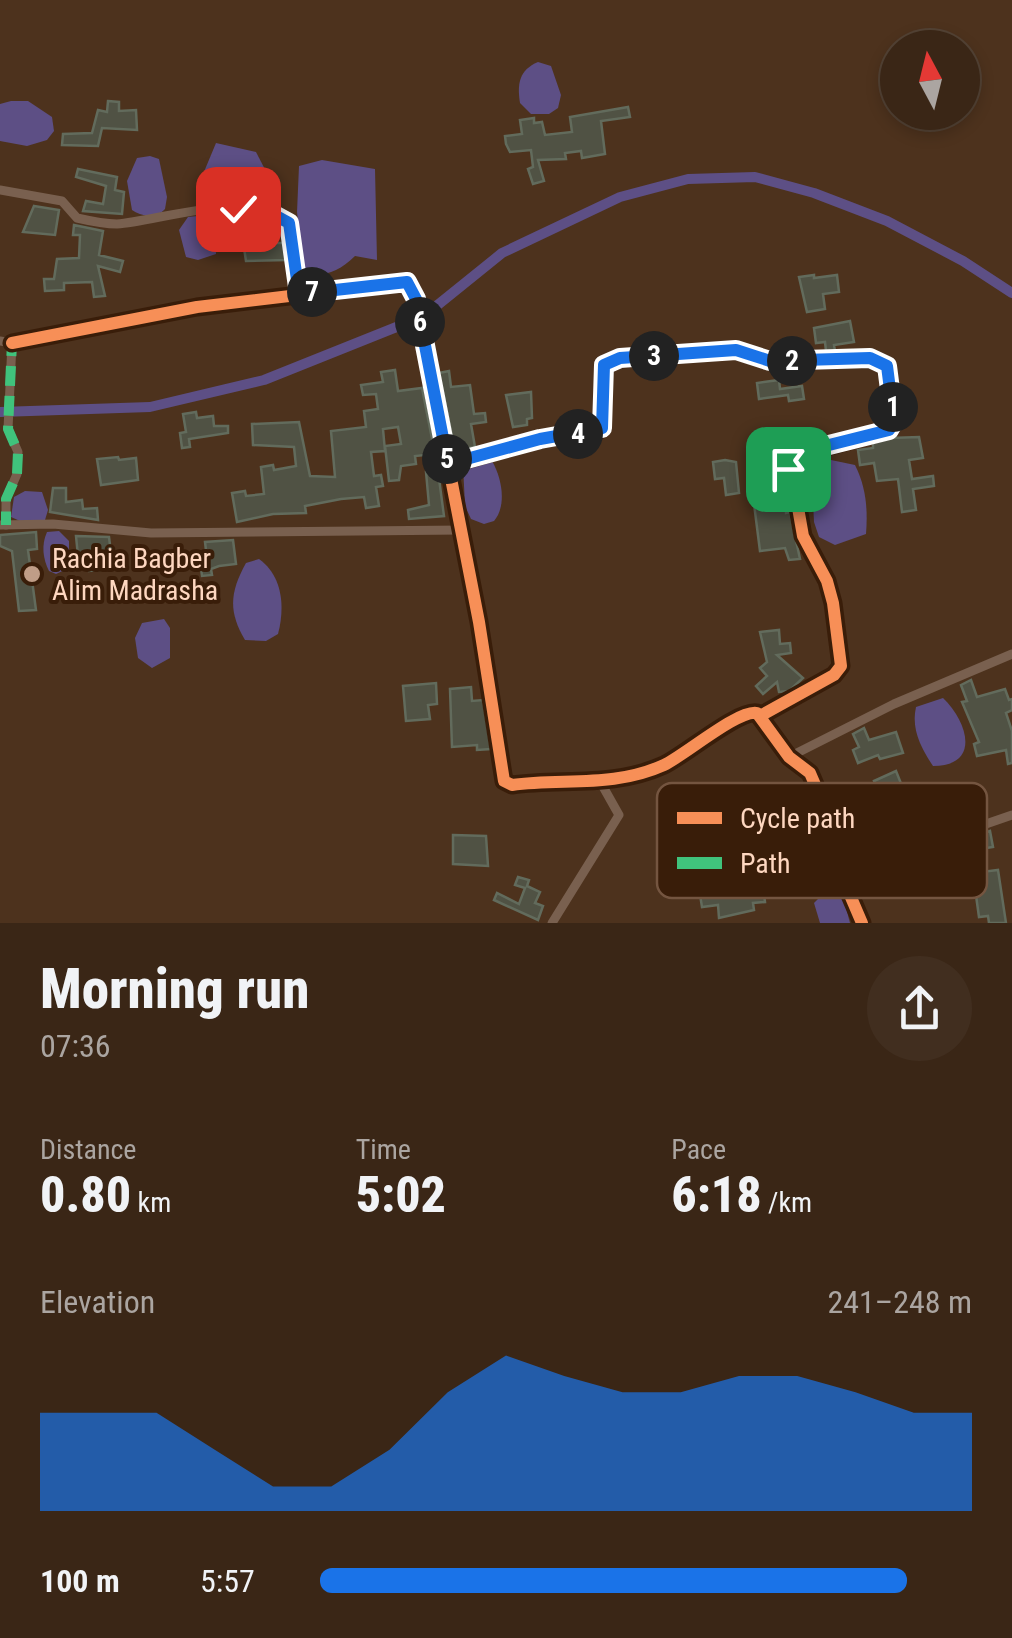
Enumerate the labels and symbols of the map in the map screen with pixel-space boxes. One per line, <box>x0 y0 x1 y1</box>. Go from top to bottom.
north arrow <box>880 30 980 130</box>
pin <box>196 167 281 252</box>
pin: 7 <box>287 267 337 317</box>
pin: 6 <box>395 297 445 347</box>
pin: 3 <box>629 331 679 381</box>
pin: 2 <box>767 336 817 386</box>
pin: 1 <box>868 382 918 432</box>
pin: 4 <box>553 409 603 459</box>
pin <box>746 427 831 512</box>
pin: 5 <box>422 434 472 484</box>
place label: Rachia Bagber Alim Madrasha <box>52 542 218 607</box>
marker: Rachia Bagber Alim Madrasha <box>21 563 43 585</box>
legend <box>657 783 987 898</box>
text: Cycle path <box>740 802 855 835</box>
text: Path <box>740 847 791 880</box>

